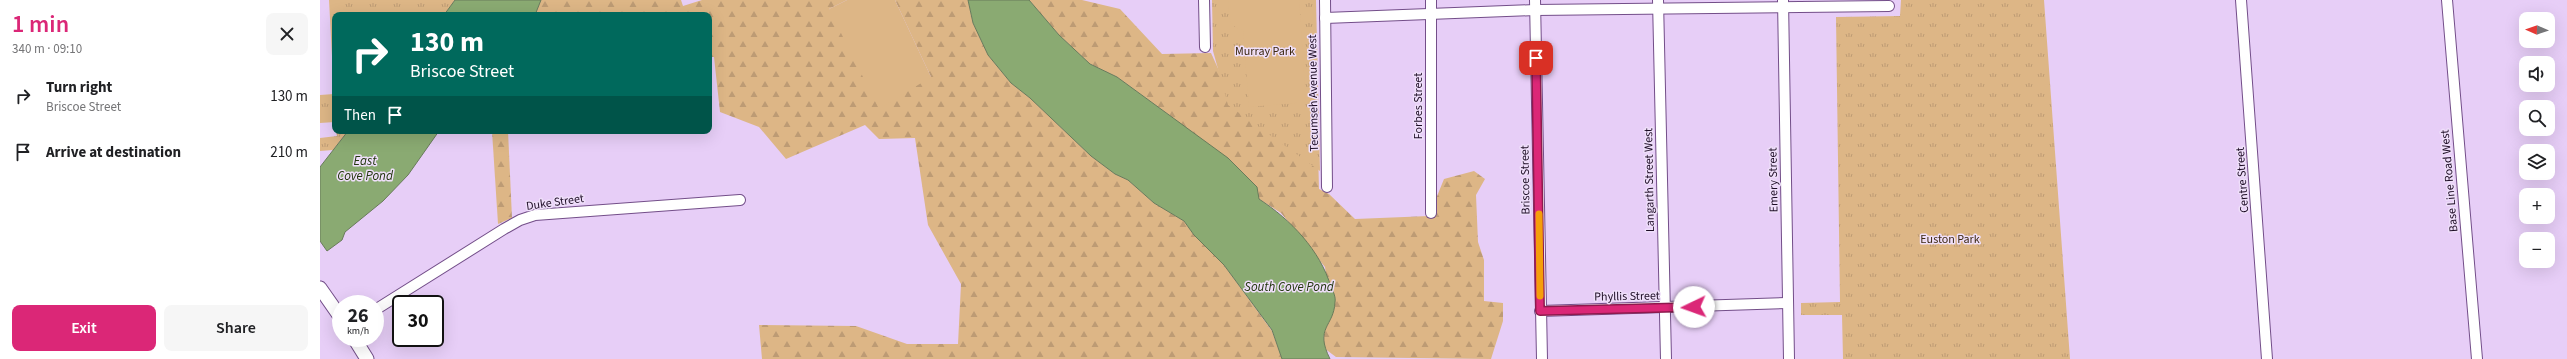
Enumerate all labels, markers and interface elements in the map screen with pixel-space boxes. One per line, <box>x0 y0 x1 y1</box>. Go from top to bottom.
text: 1 min <box>12 7 69 42</box>
north arrow <box>2519 12 2555 48</box>
map controls <box>2519 12 2555 268</box>
button: close <box>266 13 308 55</box>
text: 130 m <box>410 22 484 62</box>
icon: right <box>344 28 396 80</box>
street label: Tecumseh Avenue West <box>1304 34 1323 152</box>
text: 340 m · 09:10 <box>12 40 82 58</box>
pin <box>1519 41 1553 75</box>
park label: Murray Park <box>1235 43 1295 60</box>
icon: arrive <box>1525 47 1547 69</box>
button: sound <box>2519 56 2555 92</box>
text: Briscoe Street <box>410 59 514 84</box>
street label: Forbes Street <box>1410 73 1427 139</box>
text: Turn right <box>46 77 112 98</box>
icon: right <box>12 85 34 107</box>
text: 130 m <box>270 86 308 107</box>
text: Briscoe Street <box>46 98 121 116</box>
button: search <box>2519 100 2555 136</box>
icon: arrive <box>384 104 406 126</box>
text: Then <box>344 105 376 126</box>
street label: Langarth Street West <box>1640 128 1659 232</box>
street label: Base Line Road West <box>2437 129 2462 233</box>
icon: arrive <box>12 141 34 163</box>
text: Arrive at destination <box>46 142 181 163</box>
text: 210 m <box>270 142 308 163</box>
button: layers <box>2519 144 2555 180</box>
street label: Briscoe Street <box>1516 145 1535 215</box>
street label: Emery Street <box>1764 147 1783 213</box>
street label: Centre Street <box>2232 147 2253 213</box>
water label: East Cove Pond <box>337 152 394 185</box>
button: + <box>2519 188 2555 224</box>
street label: Duke Street <box>525 190 585 215</box>
park label: Euston Park <box>1920 231 1980 248</box>
button: − <box>2519 232 2555 268</box>
water label: South Cove Pond <box>1244 278 1335 296</box>
position arrow <box>1673 286 1715 328</box>
street label: Phyllis Street <box>1594 287 1660 306</box>
speed limit sign: 30 <box>392 295 444 347</box>
text: 26 <box>347 302 369 330</box>
button: Exit <box>12 305 156 351</box>
button: Share <box>164 305 308 351</box>
text: km/h <box>347 324 369 338</box>

